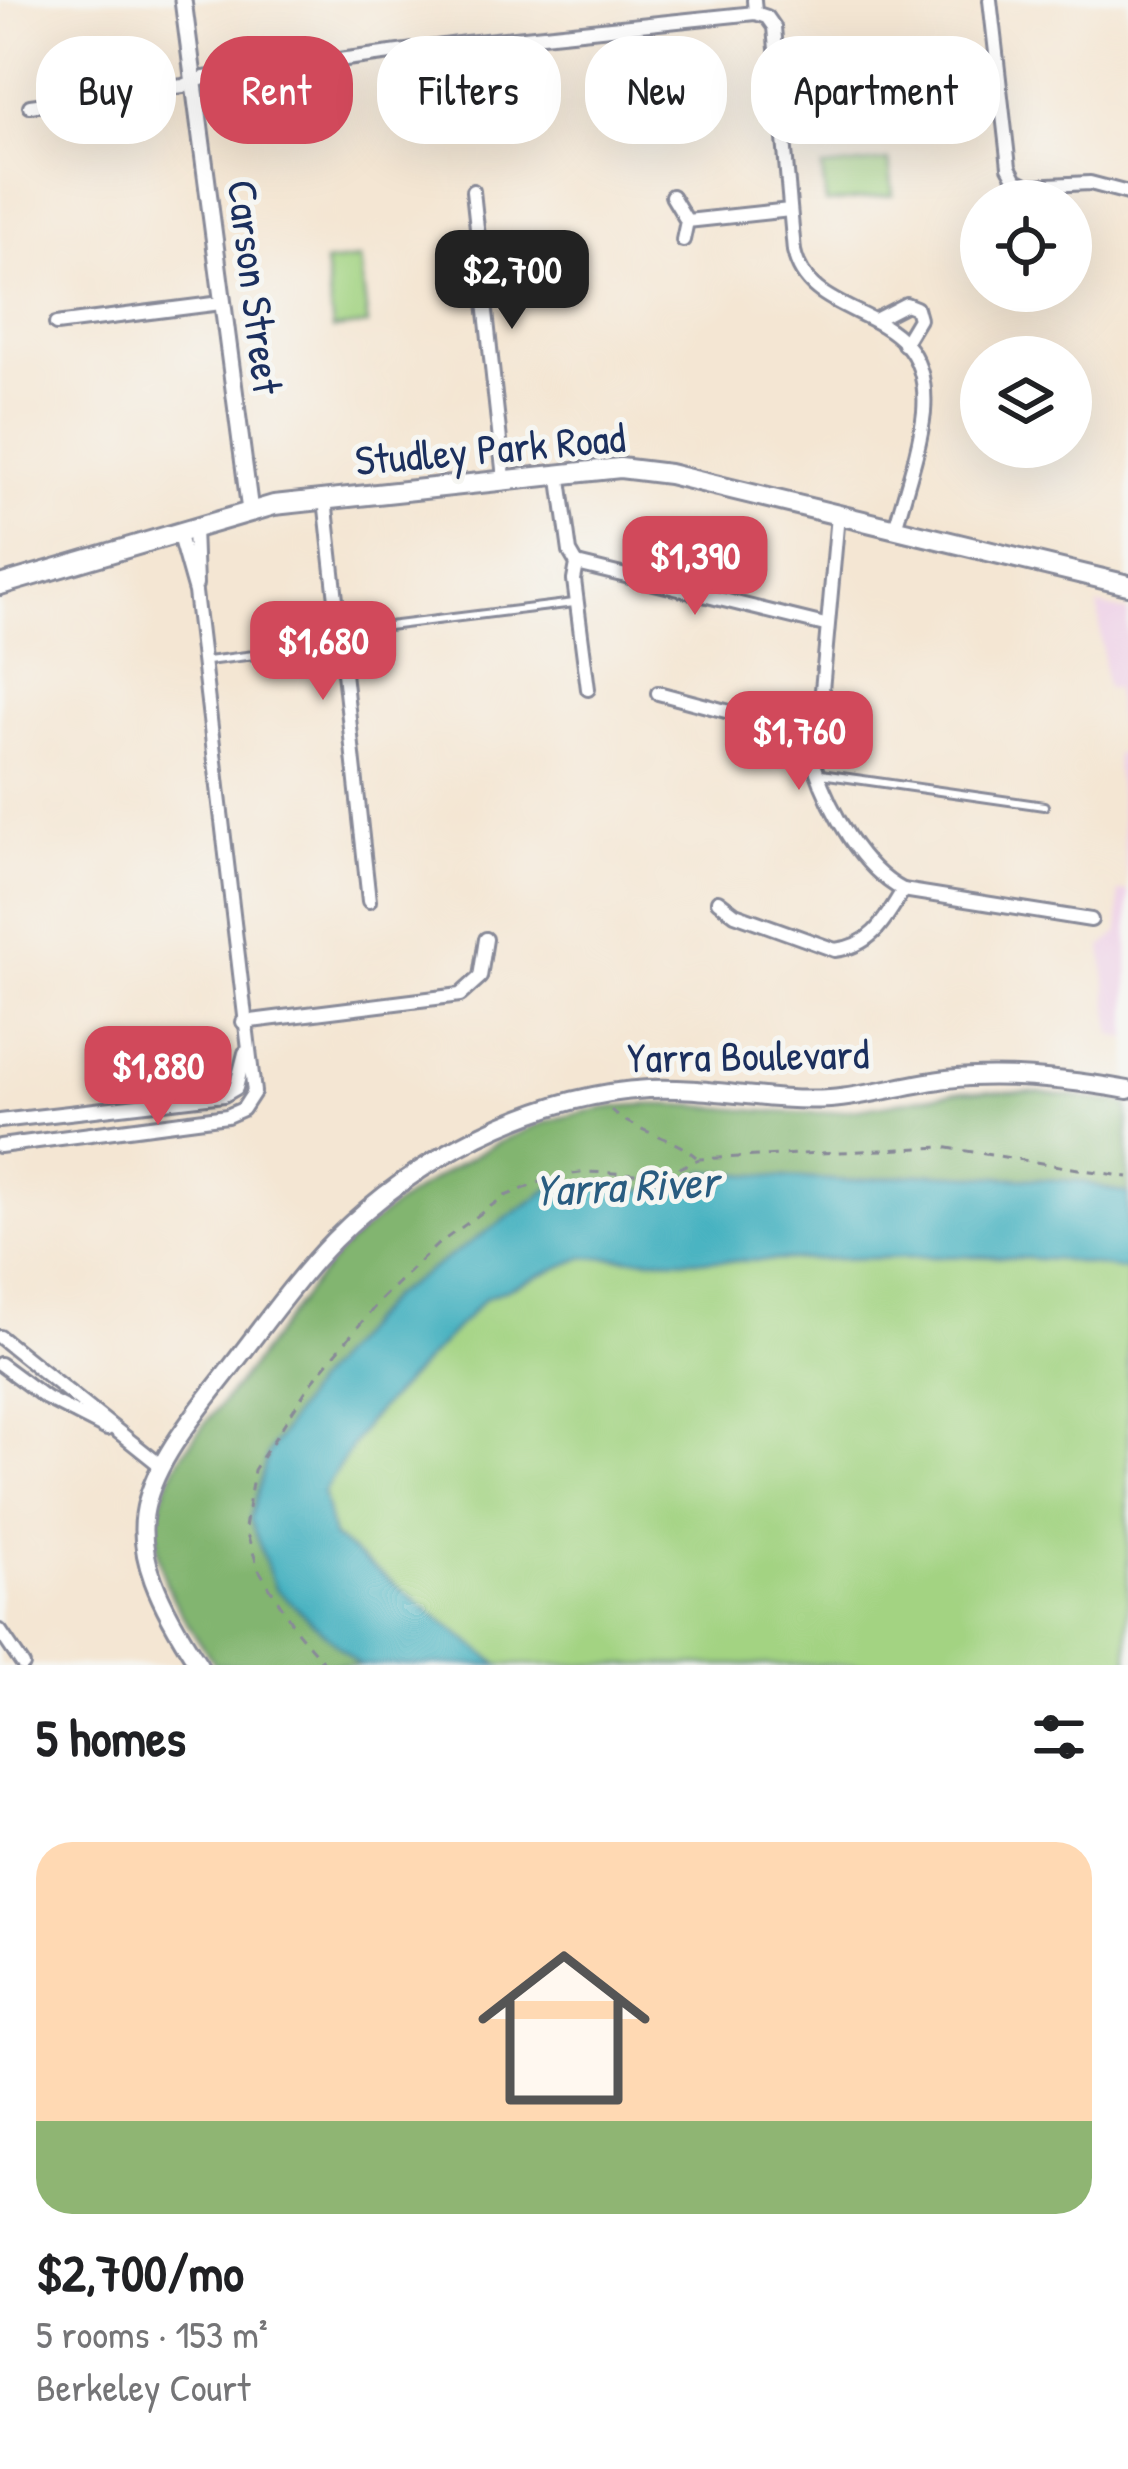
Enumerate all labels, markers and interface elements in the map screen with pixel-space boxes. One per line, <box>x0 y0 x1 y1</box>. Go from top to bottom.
chip: Buy <box>36 36 176 144</box>
chip: Rent <box>200 36 353 144</box>
chip: Filters <box>377 36 561 144</box>
chip: New <box>585 36 727 144</box>
chip: Apartment <box>751 36 1000 144</box>
street label: Carson Street <box>215 177 297 398</box>
map controls <box>960 180 1092 468</box>
button: locate <box>960 180 1092 312</box>
pin: $2,700 <box>414 230 610 332</box>
text: $2,700 <box>462 242 562 295</box>
button: layers <box>960 336 1092 468</box>
street label: Studley Park Road <box>353 408 627 488</box>
pin: $1,390 <box>597 516 793 618</box>
text: $1,390 <box>649 528 741 581</box>
pin: $1,680 <box>225 601 421 703</box>
text: $1,680 <box>277 613 369 666</box>
pin: $1,760 <box>701 691 897 793</box>
text: $1,760 <box>752 703 846 756</box>
street label: Yarra Boulevard <box>626 1024 870 1086</box>
pin: $1,880 <box>60 1026 256 1128</box>
text: $1,880 <box>111 1038 205 1091</box>
water label: Yarra River <box>533 1149 724 1220</box>
text: 5 homes <box>36 1703 186 1772</box>
icon: filters <box>1026 1704 1092 1770</box>
icon: home <box>456 1920 672 2136</box>
text: $2,700/mo <box>36 2238 244 2307</box>
text: 5 rooms · 153 m² <box>36 2307 268 2360</box>
text: Berkeley Court <box>36 2360 251 2413</box>

